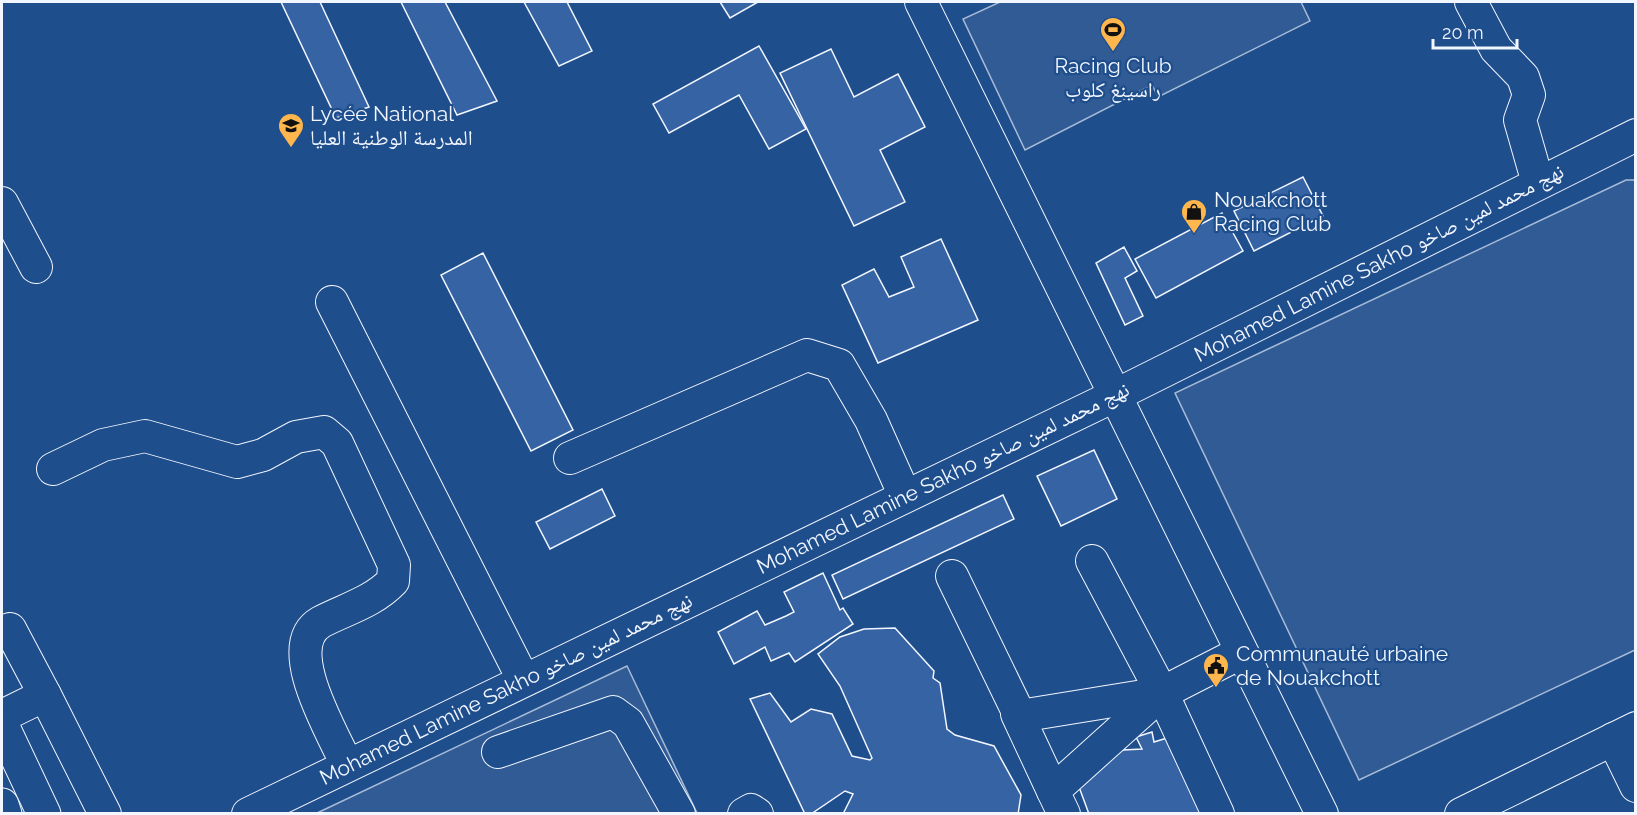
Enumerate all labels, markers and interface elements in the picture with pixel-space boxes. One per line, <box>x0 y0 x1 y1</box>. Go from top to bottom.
scale bar <box>1433 12 1517 50</box>
sports icon: Racing Club راسينغ كلوب <box>1098 15 1128 53</box>
text: 20 m <box>1442 22 1484 43</box>
place label: Racing Club راسينغ كلوب <box>1054 53 1172 103</box>
place label: Lycée National المدرسة الوطنية العليا <box>310 101 473 150</box>
school or university icon: Lycée National المدرسة الوطنية العليا <box>276 111 306 149</box>
street label: Mohamed Lamine Sakho نهج محمد لمين صاخو <box>1190 158 1568 368</box>
place label: Nouakchott Racing Club <box>1214 187 1331 236</box>
shop icon: Nouakchott Racing Club <box>1179 197 1209 235</box>
street label: Mohamed Lamine Sakho نهج محمد لمين صاخو <box>752 376 1134 580</box>
street label: Mohamed Lamine Sakho نهج محمد لمين صاخو <box>315 587 697 791</box>
place label: Communauté urbaine de Nouakchott <box>1236 641 1448 690</box>
public building icon: Communauté urbaine de Nouakchott <box>1201 651 1231 689</box>

